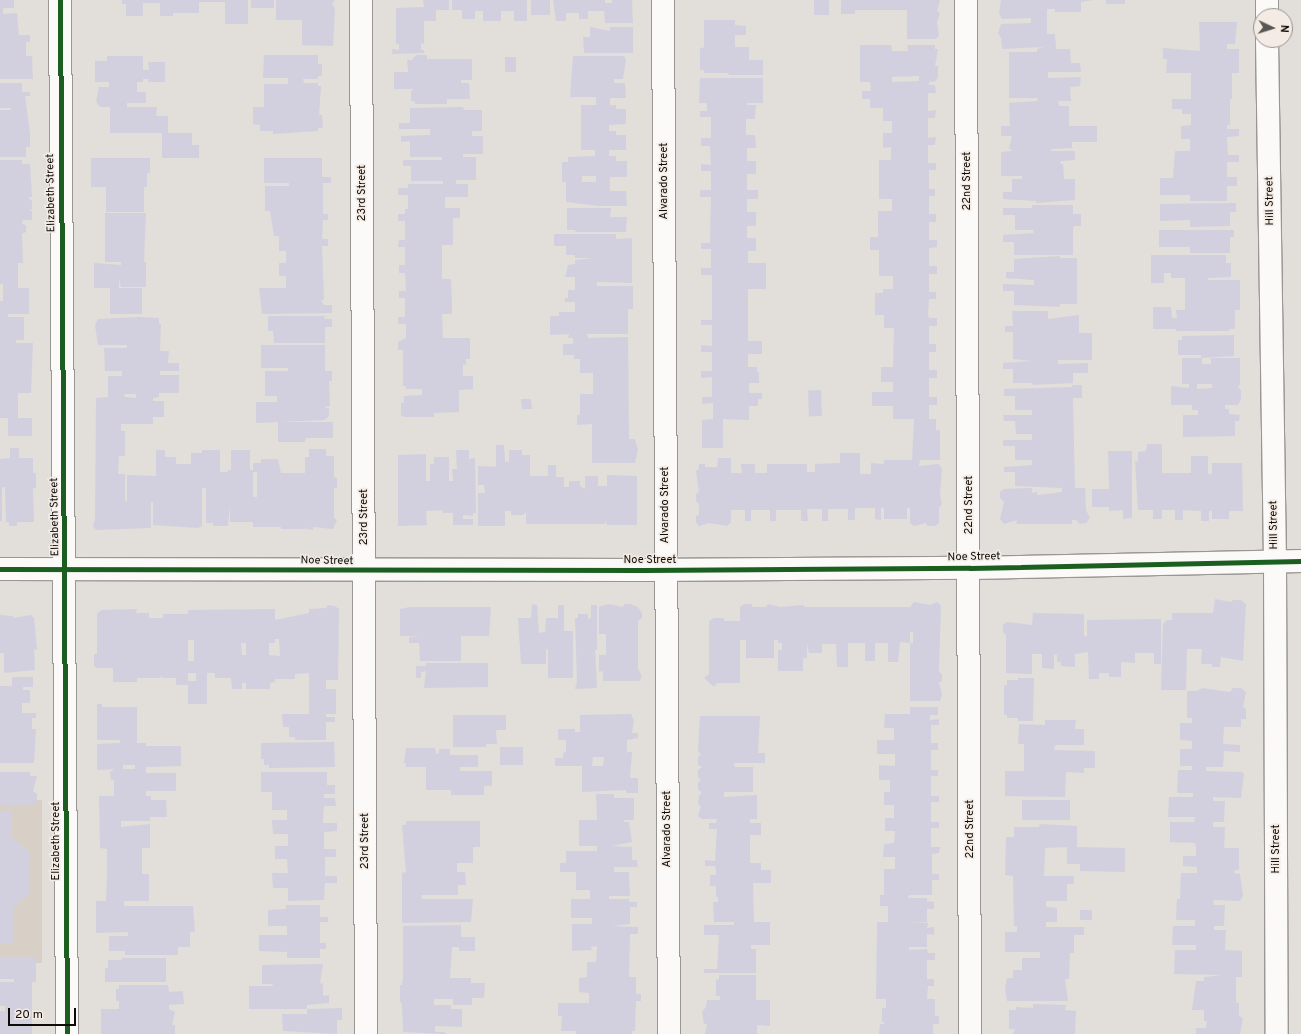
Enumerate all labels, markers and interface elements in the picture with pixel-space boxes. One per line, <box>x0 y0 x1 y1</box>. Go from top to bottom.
north arrow <box>1253 8 1293 48</box>
text: N <box>1277 24 1291 33</box>
street label: Alvarado Street <box>657 143 671 219</box>
street label: 22nd Street <box>960 152 974 210</box>
street label: Elizabeth Street <box>44 154 58 232</box>
street label: 23rd Street <box>355 165 369 221</box>
street label: Hill Street <box>1263 176 1277 226</box>
street label: Alvarado Street <box>658 467 672 543</box>
street label: 22nd Street <box>962 476 976 534</box>
street label: Elizabeth Street <box>48 478 62 556</box>
street label: 23rd Street <box>357 489 371 545</box>
street label: Hill Street <box>1267 500 1281 550</box>
street label: Noe Street <box>947 550 1001 564</box>
street label: Noe Street <box>624 553 676 567</box>
street label: Noe Street <box>300 554 354 568</box>
street label: Alvarado Street <box>660 791 674 867</box>
street label: 22nd Street <box>963 800 977 858</box>
street label: Elizabeth Street <box>49 802 63 880</box>
street label: 23rd Street <box>358 813 372 869</box>
street label: Hill Street <box>1269 824 1283 874</box>
scale bar <box>10 1000 78 1026</box>
text: 20 m <box>15 1007 43 1023</box>

